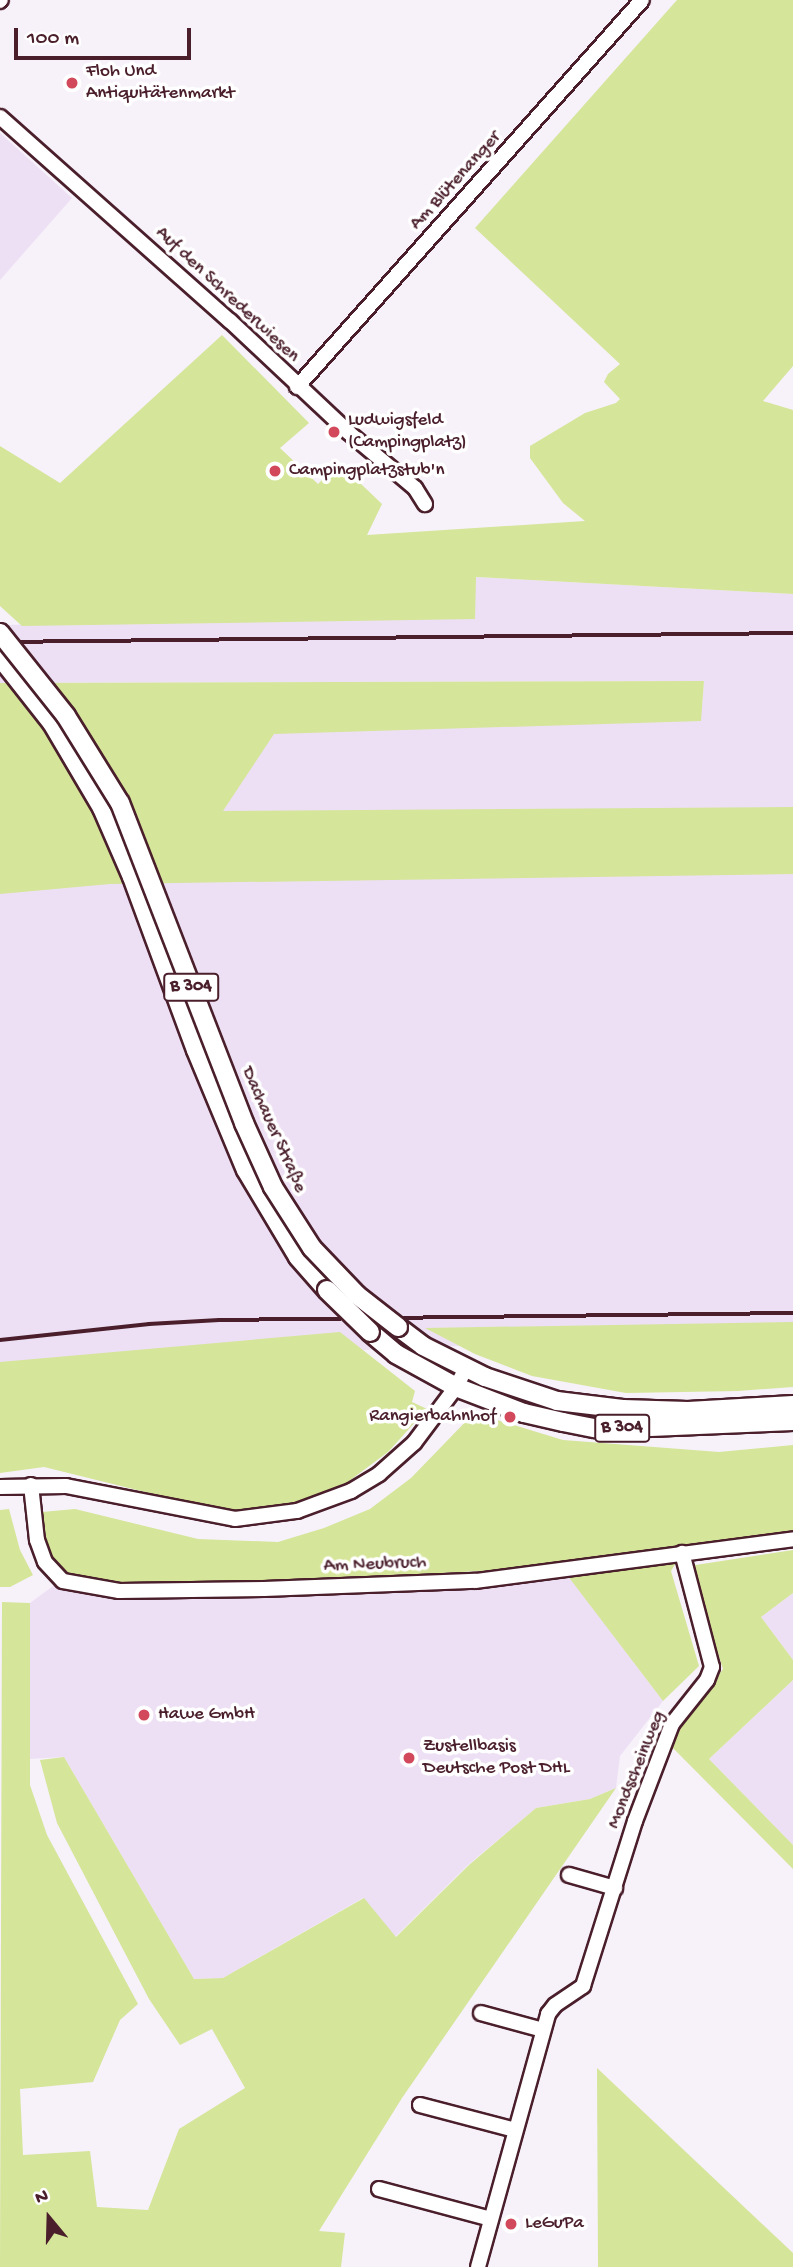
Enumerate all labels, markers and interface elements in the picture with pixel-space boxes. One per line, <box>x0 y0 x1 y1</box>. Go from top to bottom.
scale bar <box>18 14 194 58</box>
text: 100 m <box>27 27 79 52</box>
place label: Floh Und Antiquitätenmarkt <box>86 61 234 105</box>
marker: Floh Und Antiquitätenmarkt <box>64 75 80 91</box>
street label: Am Blütenanger <box>406 127 506 235</box>
street label: Auf den Schrederwiesen <box>150 222 304 368</box>
place label: Ludwigsfeld (Campingplatz) <box>348 410 467 454</box>
marker: Ludwigsfeld (Campingplatz) <box>326 424 342 440</box>
place label: Campingplatzstub'n <box>289 460 444 482</box>
marker: Campingplatzstub'n <box>267 463 283 479</box>
road number: B 304 <box>163 972 219 1002</box>
street label: Dachauer Straße <box>235 1064 311 1196</box>
place label: Rangierbahnhof <box>369 1406 496 1428</box>
marker: Rangierbahnhof <box>502 1409 518 1425</box>
road number: B 304 <box>594 1414 650 1442</box>
street label: Am Neubruch <box>323 1552 427 1578</box>
place label: Hawe GmbH <box>158 1704 255 1726</box>
marker: Hawe GmbH <box>136 1707 152 1723</box>
street label: Mondscheinweg <box>603 1708 671 1832</box>
place label: Zustellbasis Deutsche Post DHL <box>423 1736 570 1780</box>
marker: Zustellbasis Deutsche Post DHL <box>401 1750 417 1766</box>
north arrow <box>14 2183 84 2253</box>
text: N <box>32 2185 52 2211</box>
place label: LeGuPa <box>525 2213 584 2235</box>
marker: LeGuPa <box>503 2216 519 2232</box>

